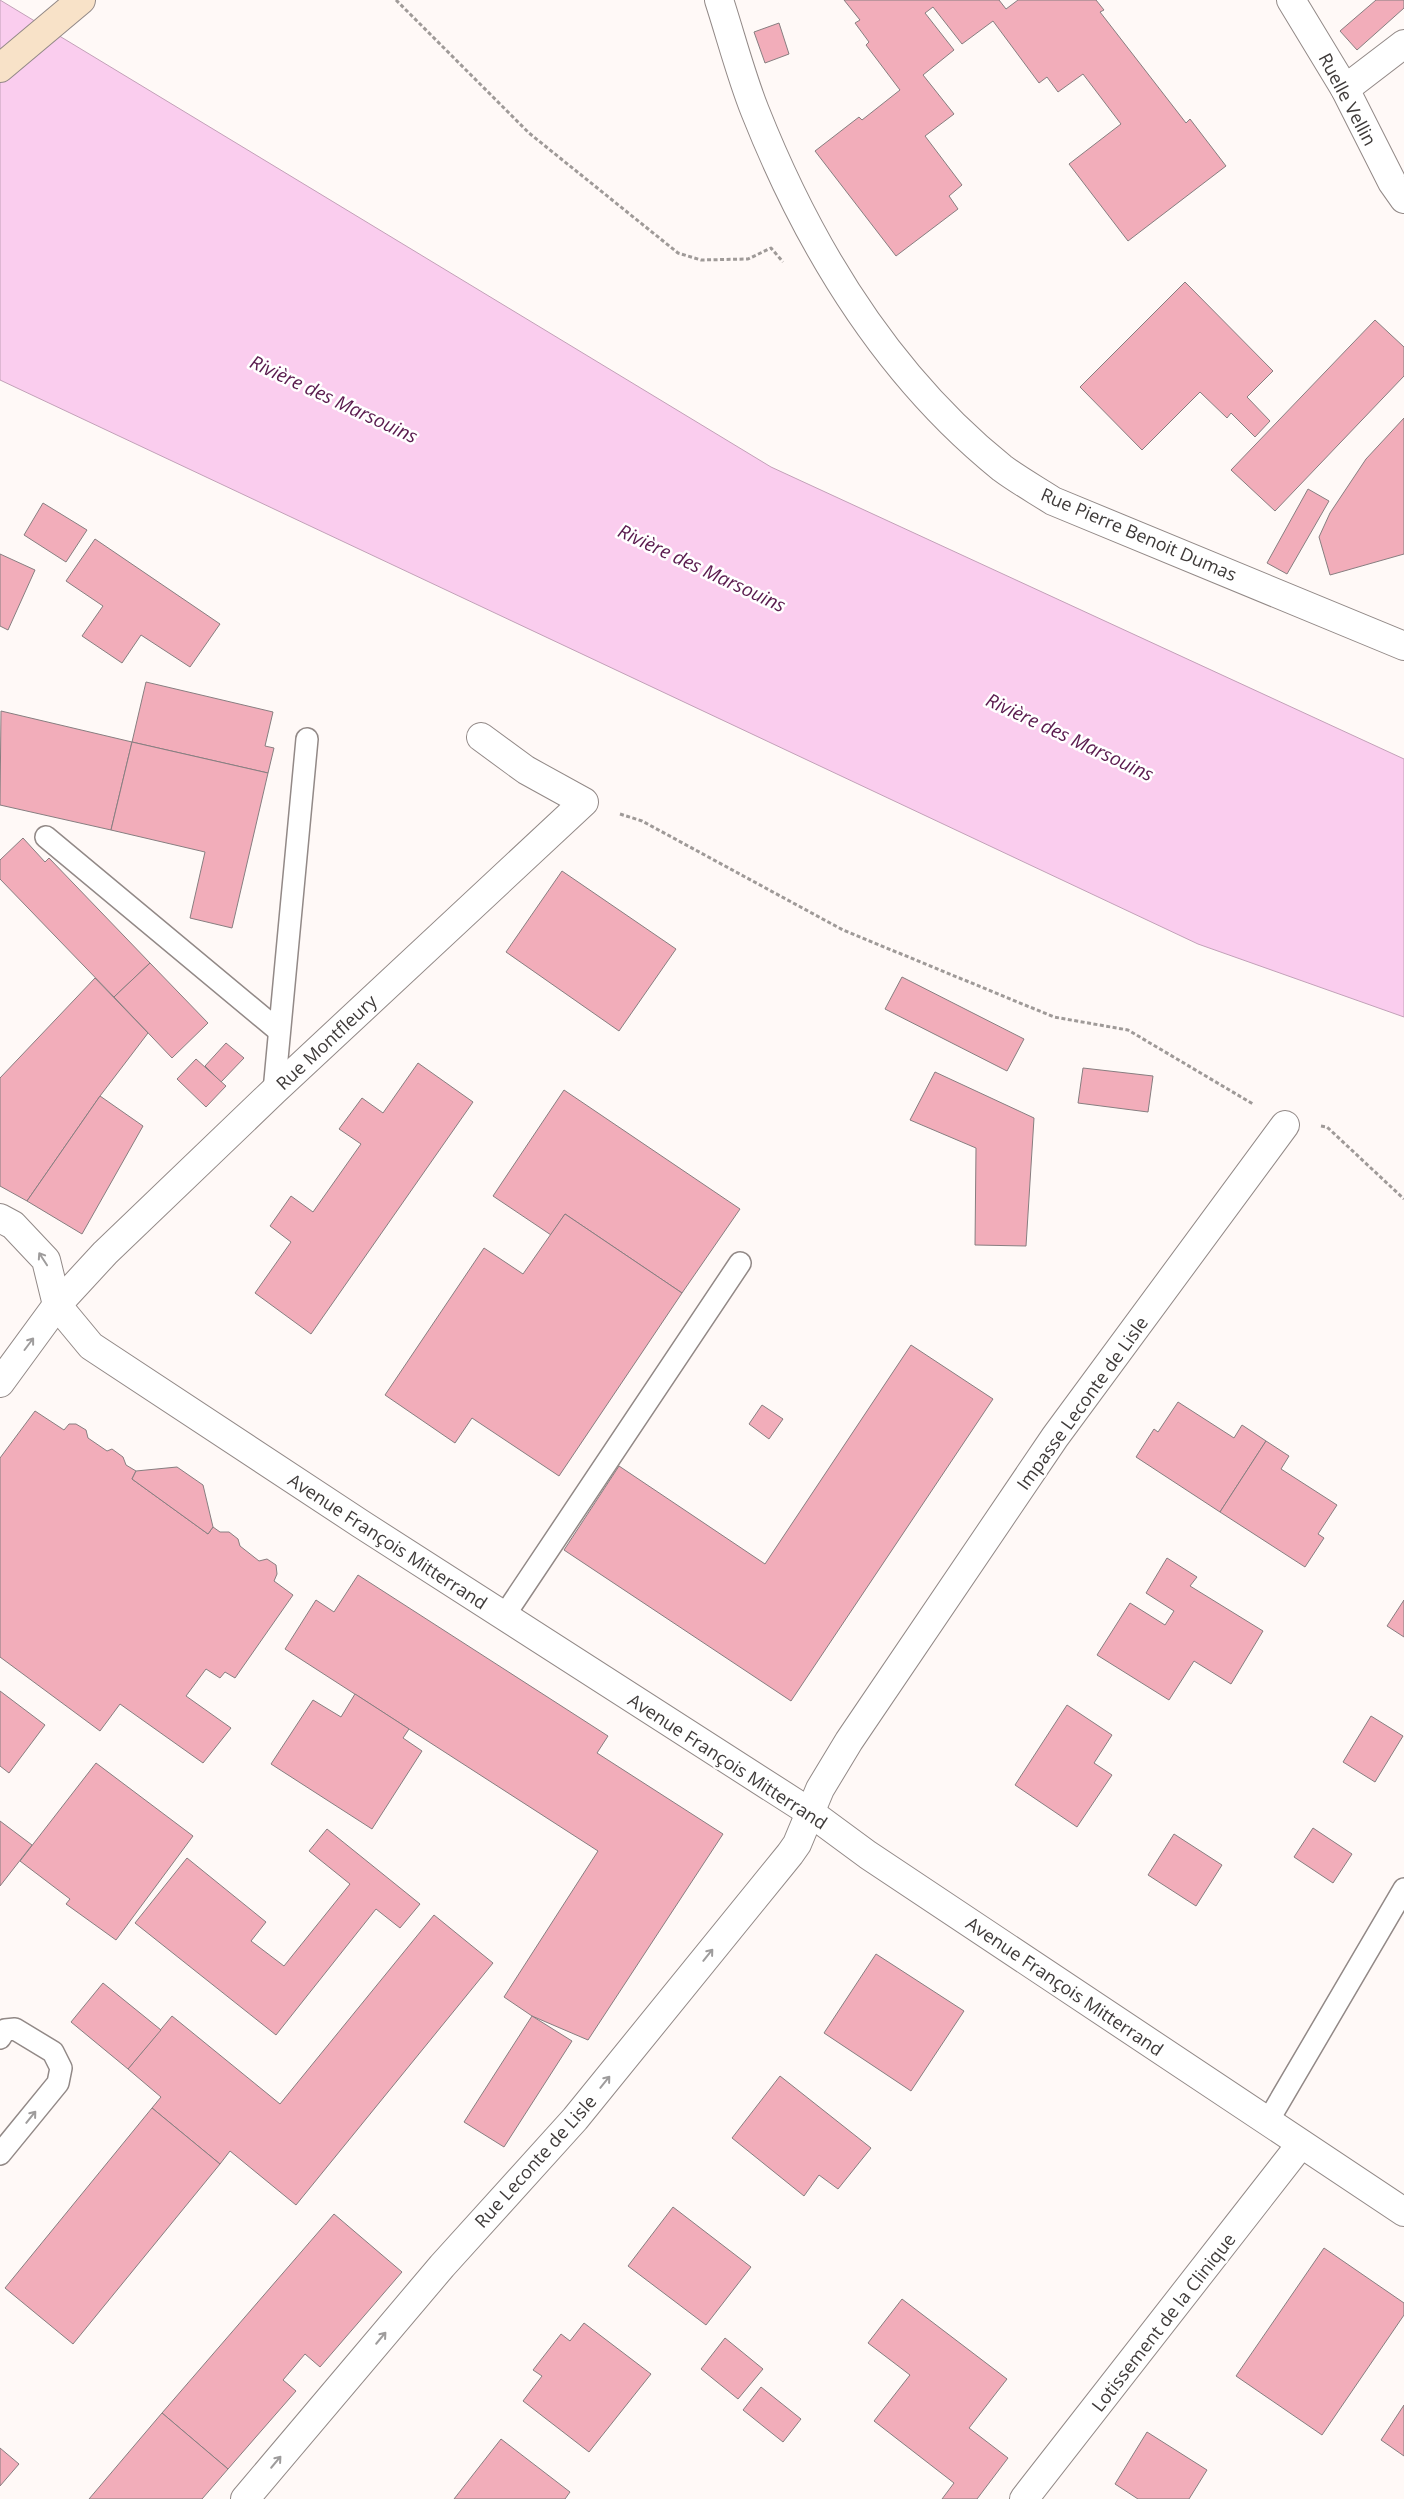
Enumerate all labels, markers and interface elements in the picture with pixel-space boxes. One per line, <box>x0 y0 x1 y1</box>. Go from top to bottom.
street label: Ruelle Vellin <box>1314 48 1382 150</box>
water label: Rivière des Marsouins <box>246 349 422 449</box>
street label: Rue Pierre Benoit Dumas <box>1037 482 1241 586</box>
water label: Rivière des Marsouins <box>614 518 790 618</box>
water label: Rivière des Marsouins <box>982 687 1158 787</box>
street label: Rue Montfleury <box>270 988 382 1095</box>
one-way arrow <box>38 1252 49 1266</box>
street label: Impasse Leconte de Lisle <box>1011 1311 1153 1495</box>
one-way arrow <box>24 1337 34 1351</box>
street label: Avenue François Mitterrand <box>284 1468 492 1614</box>
street label: Avenue François Mitterrand <box>624 1688 832 1834</box>
street label: Avenue François Mitterrand <box>962 1911 1168 2061</box>
one-way arrow <box>702 1949 713 1962</box>
one-way arrow <box>600 2075 611 2088</box>
street label: Rue Leconte de Lisle <box>469 2089 601 2233</box>
one-way arrow <box>25 2111 36 2124</box>
street label: Lotissement de la Clinique <box>1086 2228 1240 2416</box>
one-way arrow <box>376 2332 387 2345</box>
one-way arrow <box>270 2455 282 2468</box>

